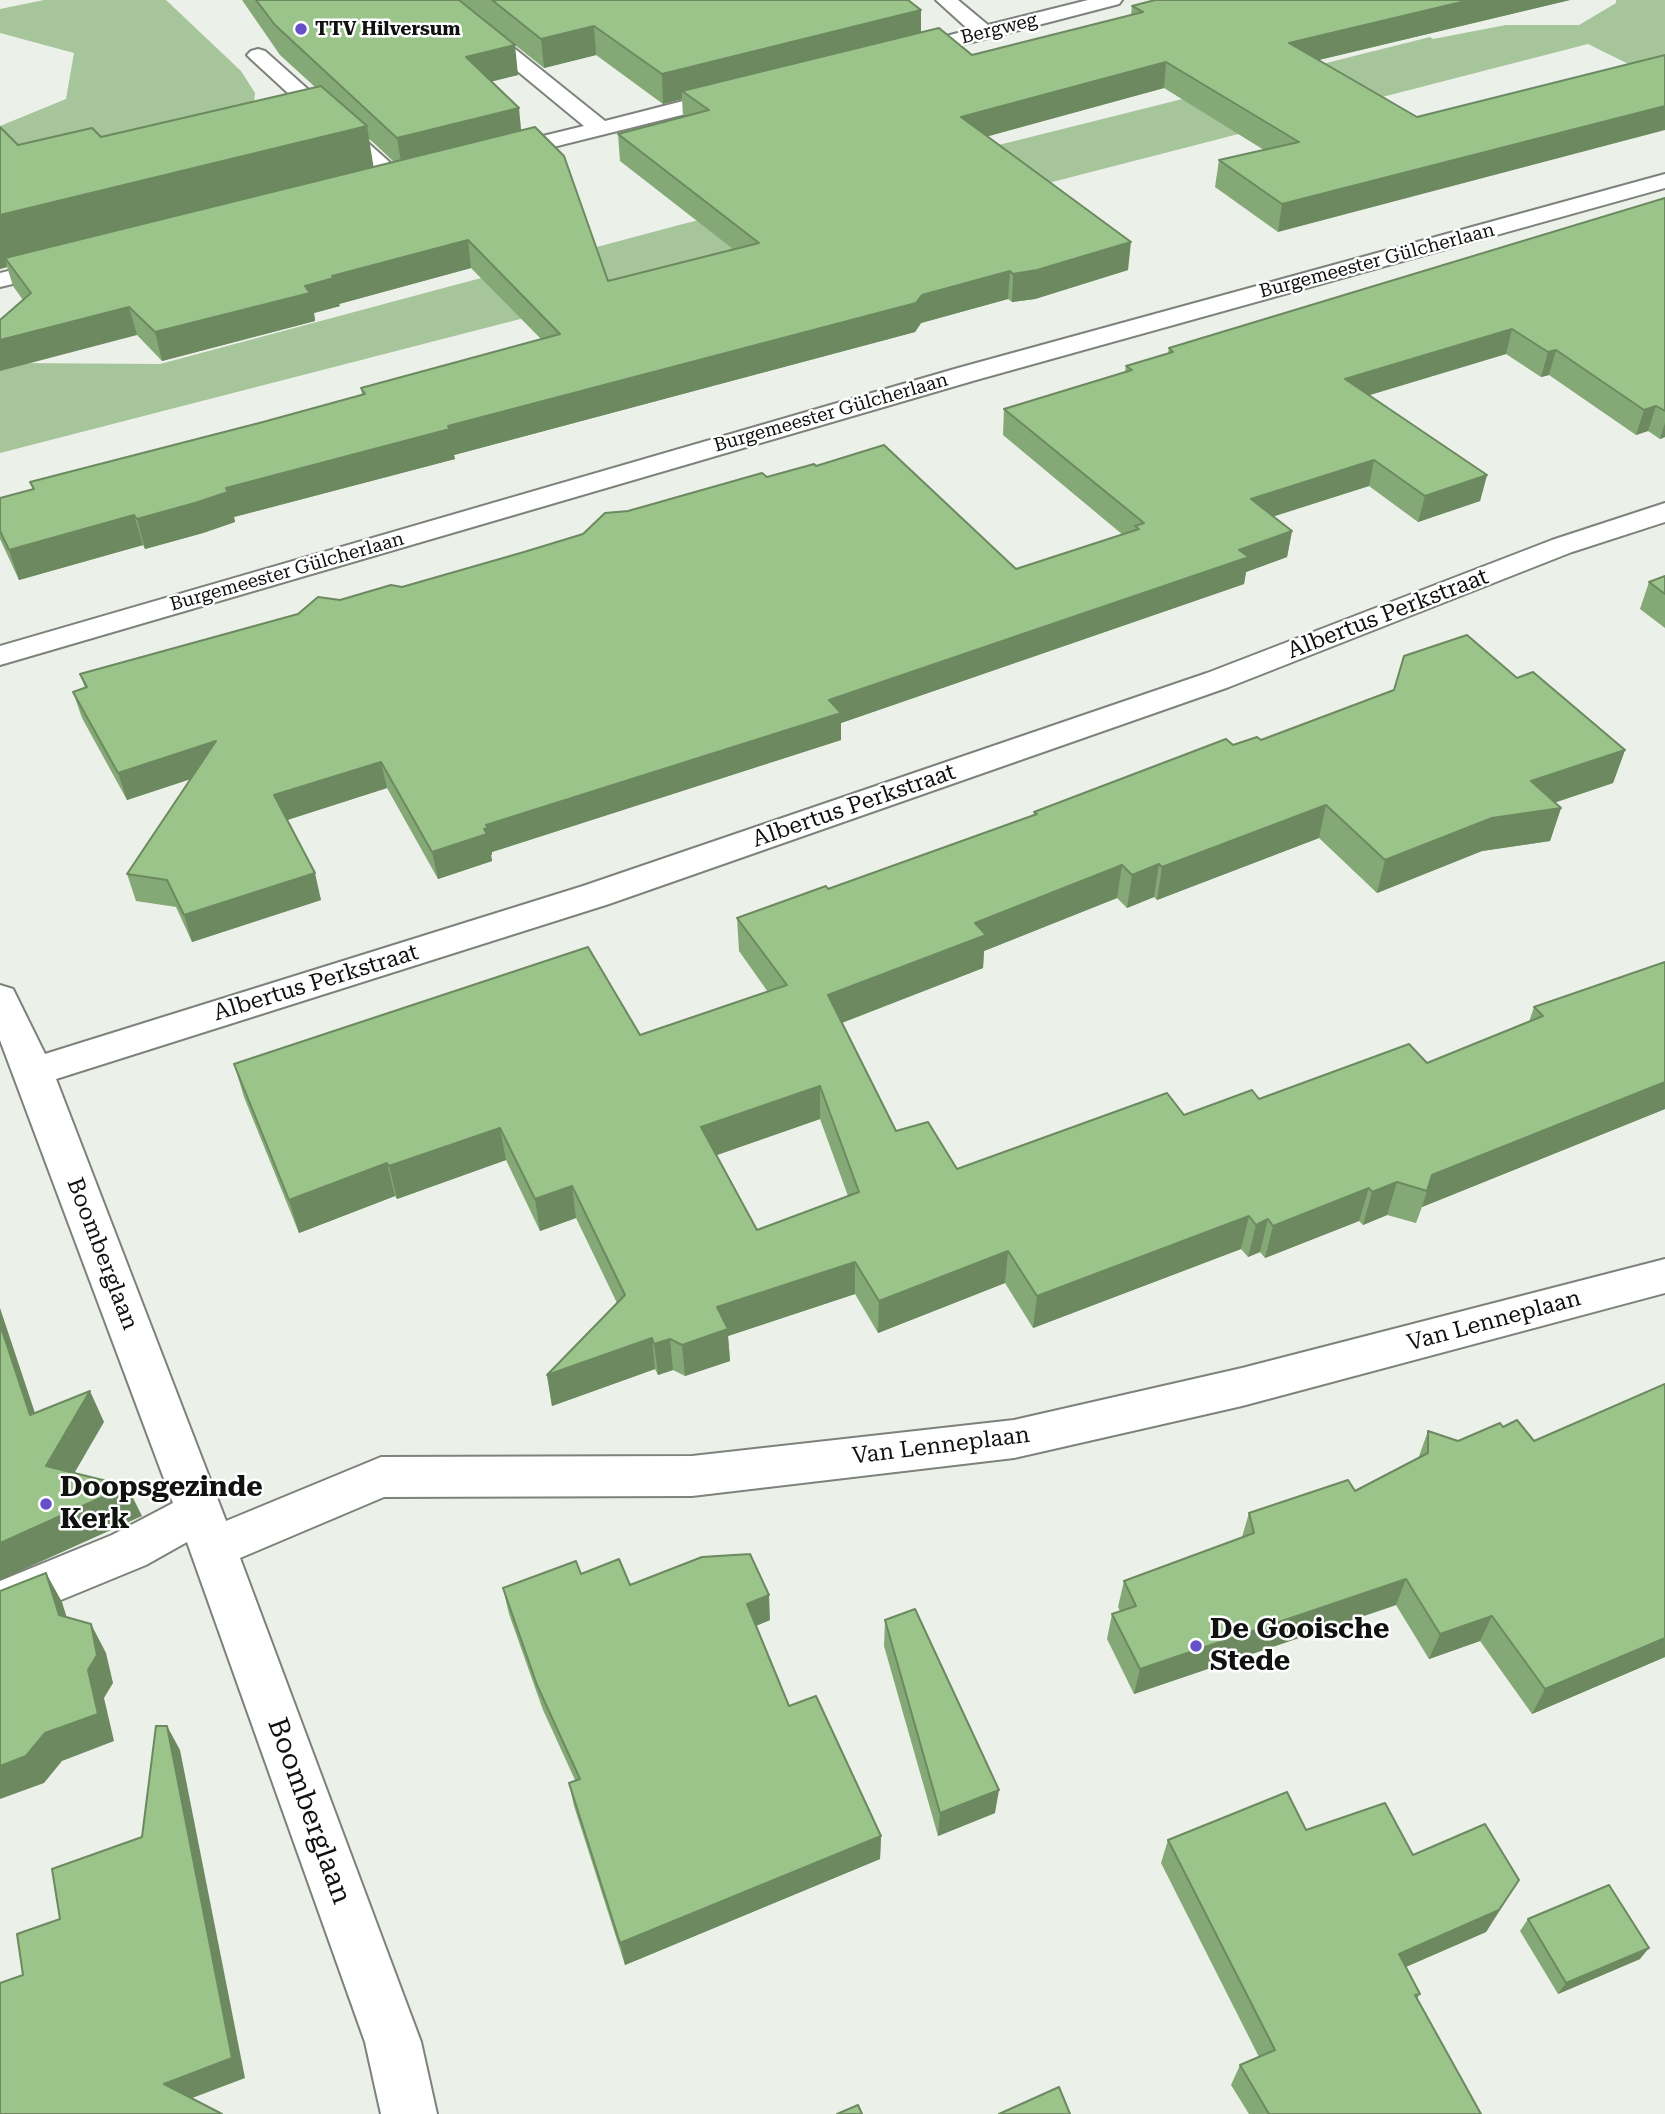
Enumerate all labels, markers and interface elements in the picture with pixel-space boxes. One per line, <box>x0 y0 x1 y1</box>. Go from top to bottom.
street label: Bergweg <box>958 8 1040 50</box>
place label: TTV Hilversum <box>315 18 461 40</box>
marker: TTV Hilversum <box>293 21 309 37</box>
street label: Burgemeester Gülcherlaan <box>1257 219 1497 303</box>
street label: Burgemeester Gülcherlaan <box>711 369 951 457</box>
street label: Burgemeester Gülcherlaan <box>167 528 407 616</box>
street label: Albertus Perkstraat <box>1284 563 1492 665</box>
street label: Albertus Perkstraat <box>749 758 959 854</box>
street label: Albertus Perkstraat <box>210 939 422 1027</box>
street label: Boomberglaan <box>60 1174 144 1334</box>
street label: Van Lenneplaan <box>1404 1285 1584 1357</box>
street label: Van Lenneplaan <box>851 1421 1031 1471</box>
place label: Doopsgezinde Kerk <box>60 1471 263 1537</box>
marker: Doopsgezinde Kerk <box>38 1496 54 1512</box>
place label: De Gooische Stede <box>1210 1613 1389 1679</box>
marker: De Gooische Stede <box>1188 1638 1204 1654</box>
street label: Boomberglaan <box>260 1713 358 1909</box>

